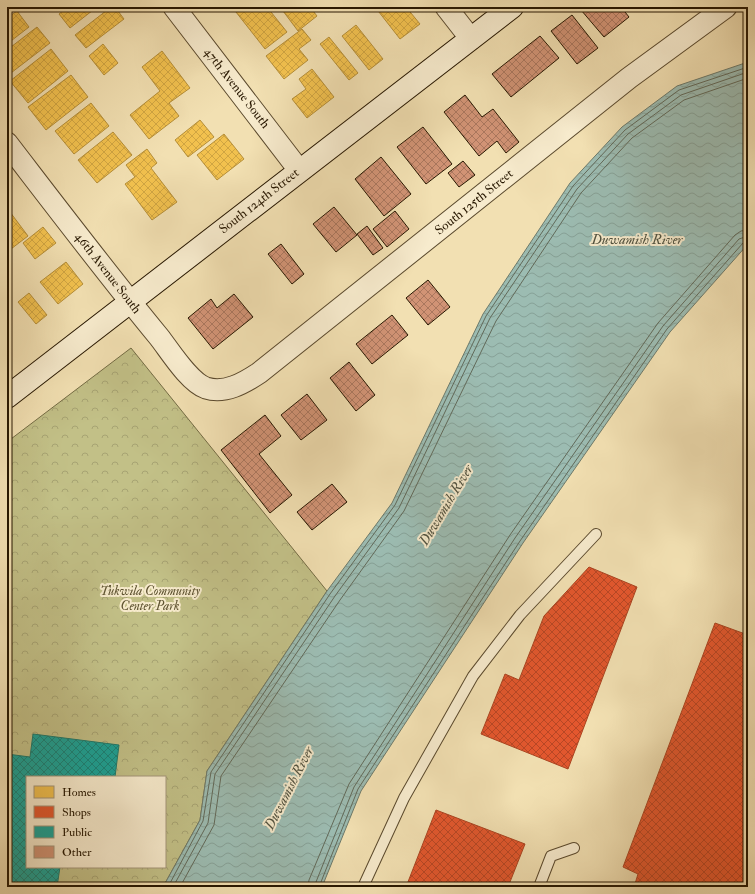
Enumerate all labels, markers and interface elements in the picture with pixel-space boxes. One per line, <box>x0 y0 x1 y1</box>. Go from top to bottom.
street label: 47th Avenue South <box>201 44 274 132</box>
street label: South 124th Street <box>216 165 302 237</box>
street label: South 125th Street <box>432 166 516 238</box>
street label: 46th Avenue South <box>71 229 145 317</box>
water label: Duwamish River <box>590 231 683 248</box>
water label: Duwamish River <box>415 461 477 549</box>
park label: Tukwila Community Center Park <box>100 583 200 614</box>
water label: Duwamish River <box>260 743 318 833</box>
legend <box>26 776 166 868</box>
text: Homes <box>62 785 96 800</box>
text: Shops <box>62 805 91 820</box>
text: Public <box>62 825 92 840</box>
text: Other <box>62 845 92 860</box>

